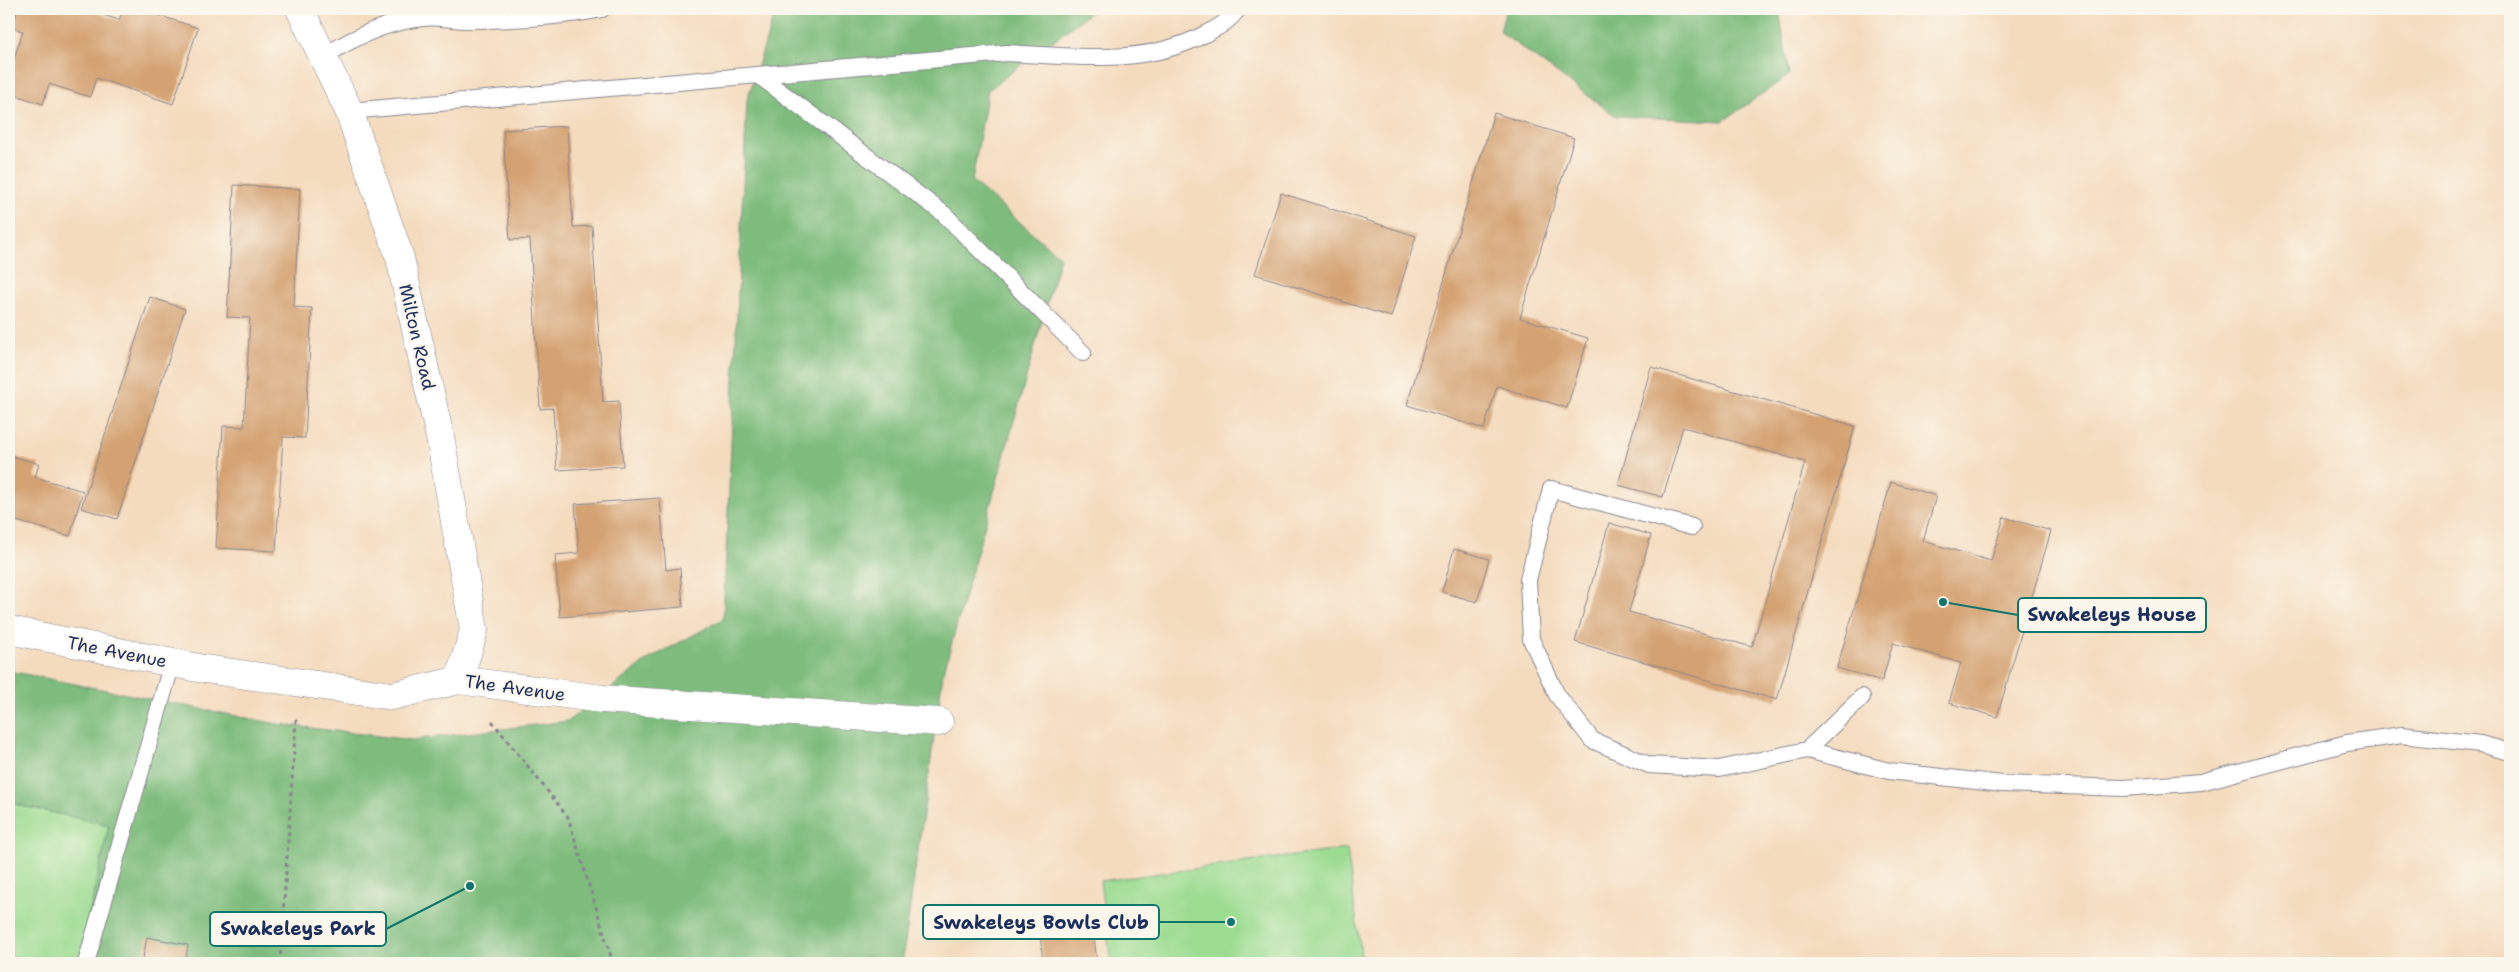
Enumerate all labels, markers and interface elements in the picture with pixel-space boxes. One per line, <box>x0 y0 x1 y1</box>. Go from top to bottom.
street label: Milton Road <box>393 282 441 392</box>
callout: Swakeleys House <box>2018 598 2206 632</box>
text: Swakeleys House <box>2028 602 2196 627</box>
street label: The Avenue <box>65 631 169 673</box>
street label: The Avenue <box>463 669 567 707</box>
callout: Swakeleys Bowls Club <box>923 905 1159 939</box>
text: Swakeleys Bowls Club <box>933 910 1149 935</box>
callout: Swakeleys Park <box>210 912 386 946</box>
text: Swakeleys Park <box>220 916 376 941</box>

